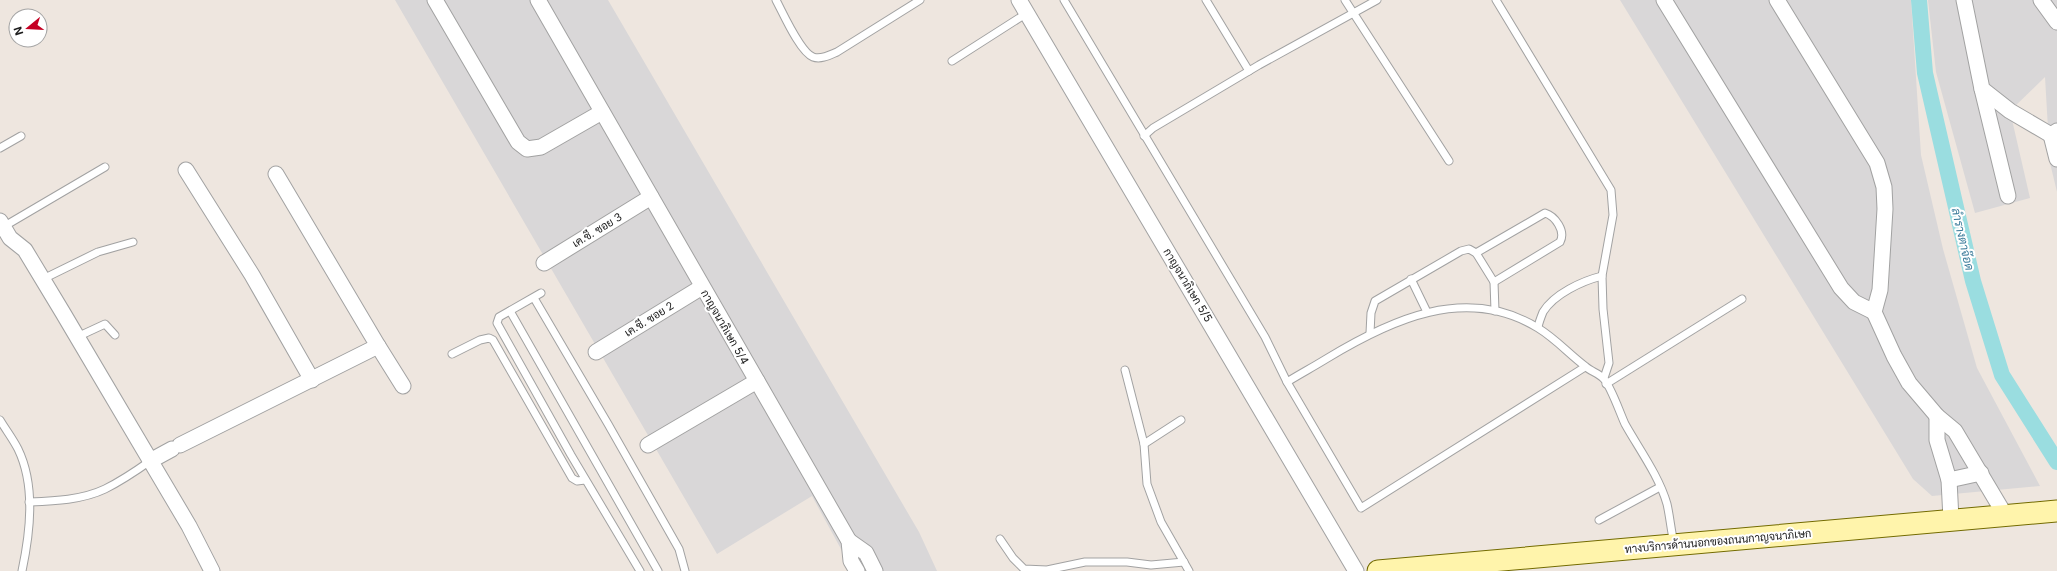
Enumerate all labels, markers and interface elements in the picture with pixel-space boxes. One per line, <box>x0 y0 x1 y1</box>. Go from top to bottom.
north arrow <box>8 8 48 48</box>
text: N <box>11 25 26 37</box>
water label: ลำรางตาจ๊อด <box>1949 206 1977 272</box>
street label: เค.ซี. ซอย 3 <box>569 209 625 250</box>
street label: กาญจนาภิเษก 5/5 <box>1160 246 1216 325</box>
street label: กาญจนาภิเษก 5/4 <box>698 287 752 367</box>
street label: เค.ซี. ซอย 2 <box>621 297 676 340</box>
street label: ทางบริการด้านนอกของถนนกาญจนาภิเษก <box>1624 526 1812 556</box>

